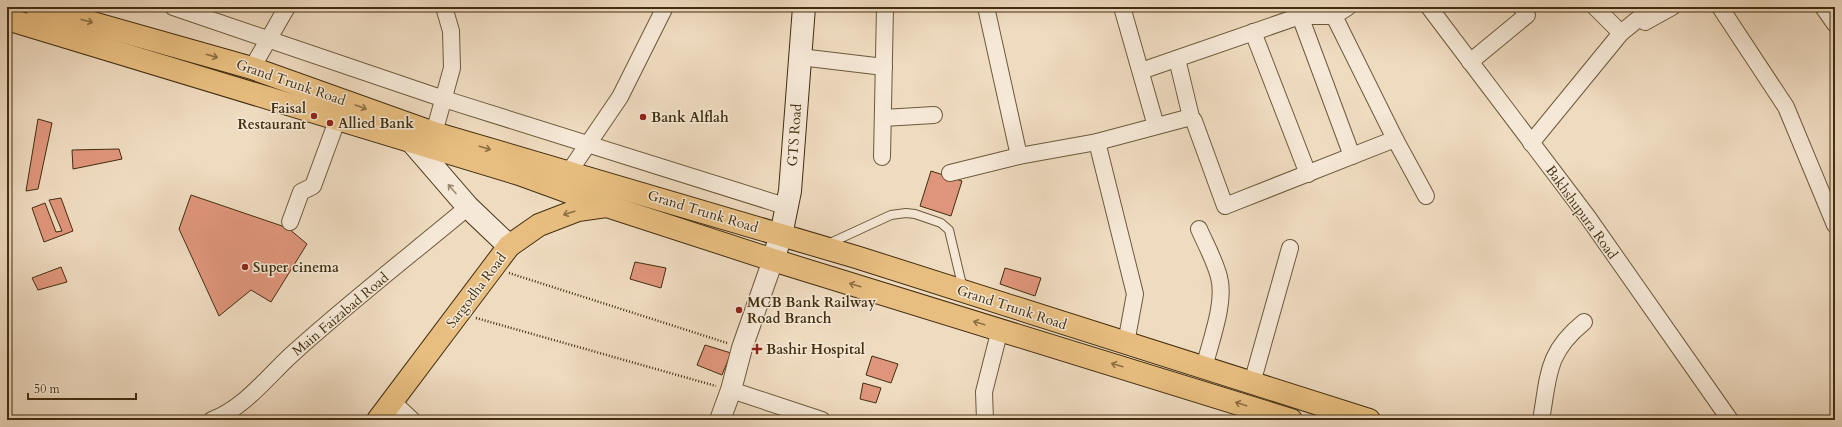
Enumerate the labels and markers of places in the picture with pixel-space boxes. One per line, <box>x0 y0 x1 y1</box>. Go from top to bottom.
place label: Faisal Restaurant <box>237 99 306 134</box>
place label: Bank Alflah <box>651 108 729 127</box>
marker: Faisal Restaurant <box>309 111 319 121</box>
marker: Bank Alflah <box>638 112 648 122</box>
place label: Allied Bank <box>338 114 414 133</box>
marker: Allied Bank <box>325 118 335 128</box>
place label: Super cinema <box>253 258 339 277</box>
marker: Super cinema <box>240 262 250 272</box>
place label: MCB Bank Railway Road Branch <box>747 293 876 328</box>
marker: MCB Bank Railway Road Branch <box>734 305 744 315</box>
place label: Bashir Hospital <box>766 340 865 359</box>
marker: Bashir Hospital <box>751 343 763 355</box>

